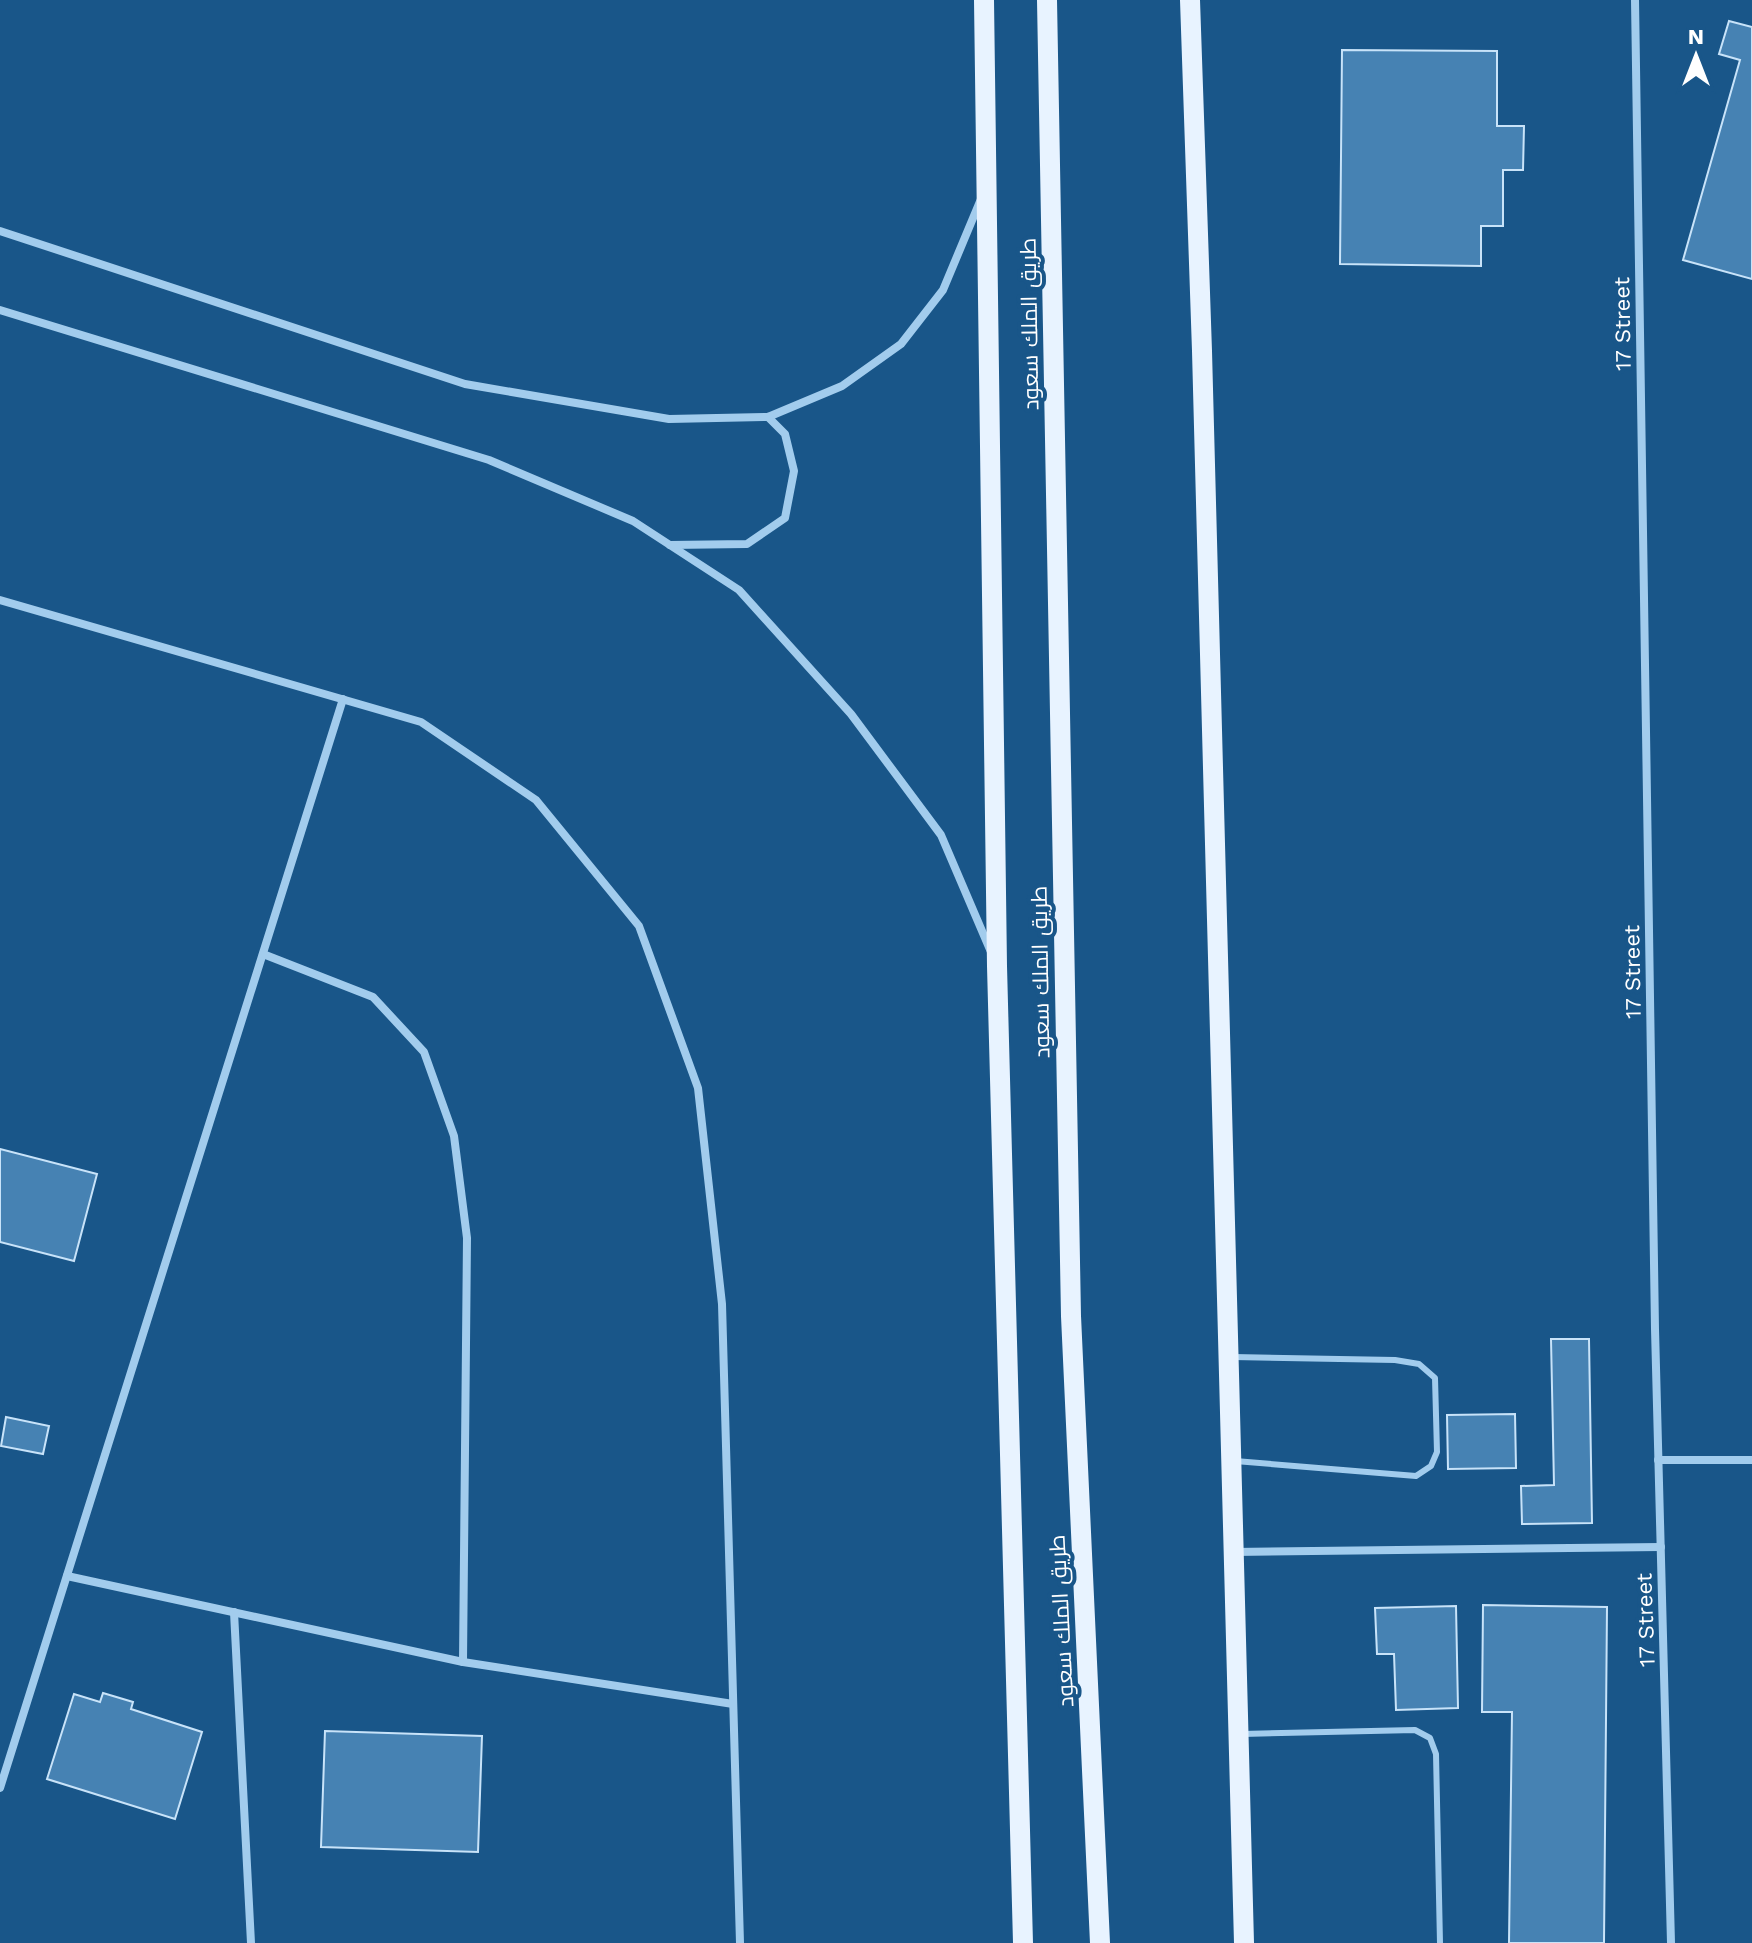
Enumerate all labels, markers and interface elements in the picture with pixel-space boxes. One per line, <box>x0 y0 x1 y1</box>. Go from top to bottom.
north arrow <box>1656 16 1736 96</box>
text: N <box>1688 24 1704 49</box>
street label: طريق الملك سعود <box>1015 238 1045 410</box>
street label: 17 Street <box>1609 277 1636 371</box>
street label: طريق الملك سعود <box>1026 886 1056 1058</box>
street label: 17 Street <box>1619 925 1646 1019</box>
street label: طريق الملك سعود <box>1045 1534 1079 1708</box>
street label: 17 Street <box>1631 1573 1660 1667</box>

